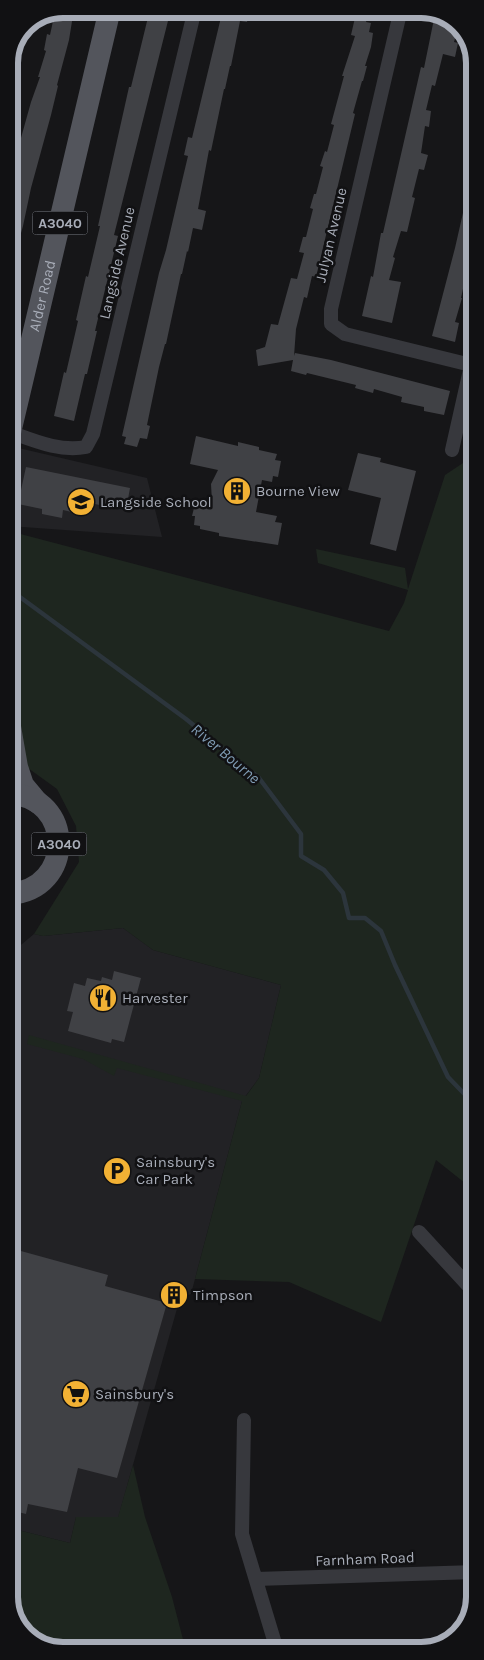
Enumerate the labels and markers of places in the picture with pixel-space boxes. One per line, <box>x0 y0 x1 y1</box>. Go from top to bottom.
building icon: Bourne View <box>222 476 252 506</box>
place label: Bourne View <box>256 482 340 500</box>
school or university icon: Langside School <box>66 487 96 517</box>
place label: Langside School <box>100 493 212 511</box>
restaurant icon: Harvester <box>88 983 118 1013</box>
place label: Harvester <box>122 989 188 1007</box>
place label: Sainsbury's Car Park <box>136 1153 215 1188</box>
parking icon: Sainsbury's Car Park <box>102 1156 132 1186</box>
building icon: Timpson <box>159 1280 189 1310</box>
place label: Timpson <box>193 1286 253 1304</box>
supermarket icon: Sainsbury's <box>61 1379 91 1409</box>
place label: Sainsbury's <box>95 1385 174 1403</box>

